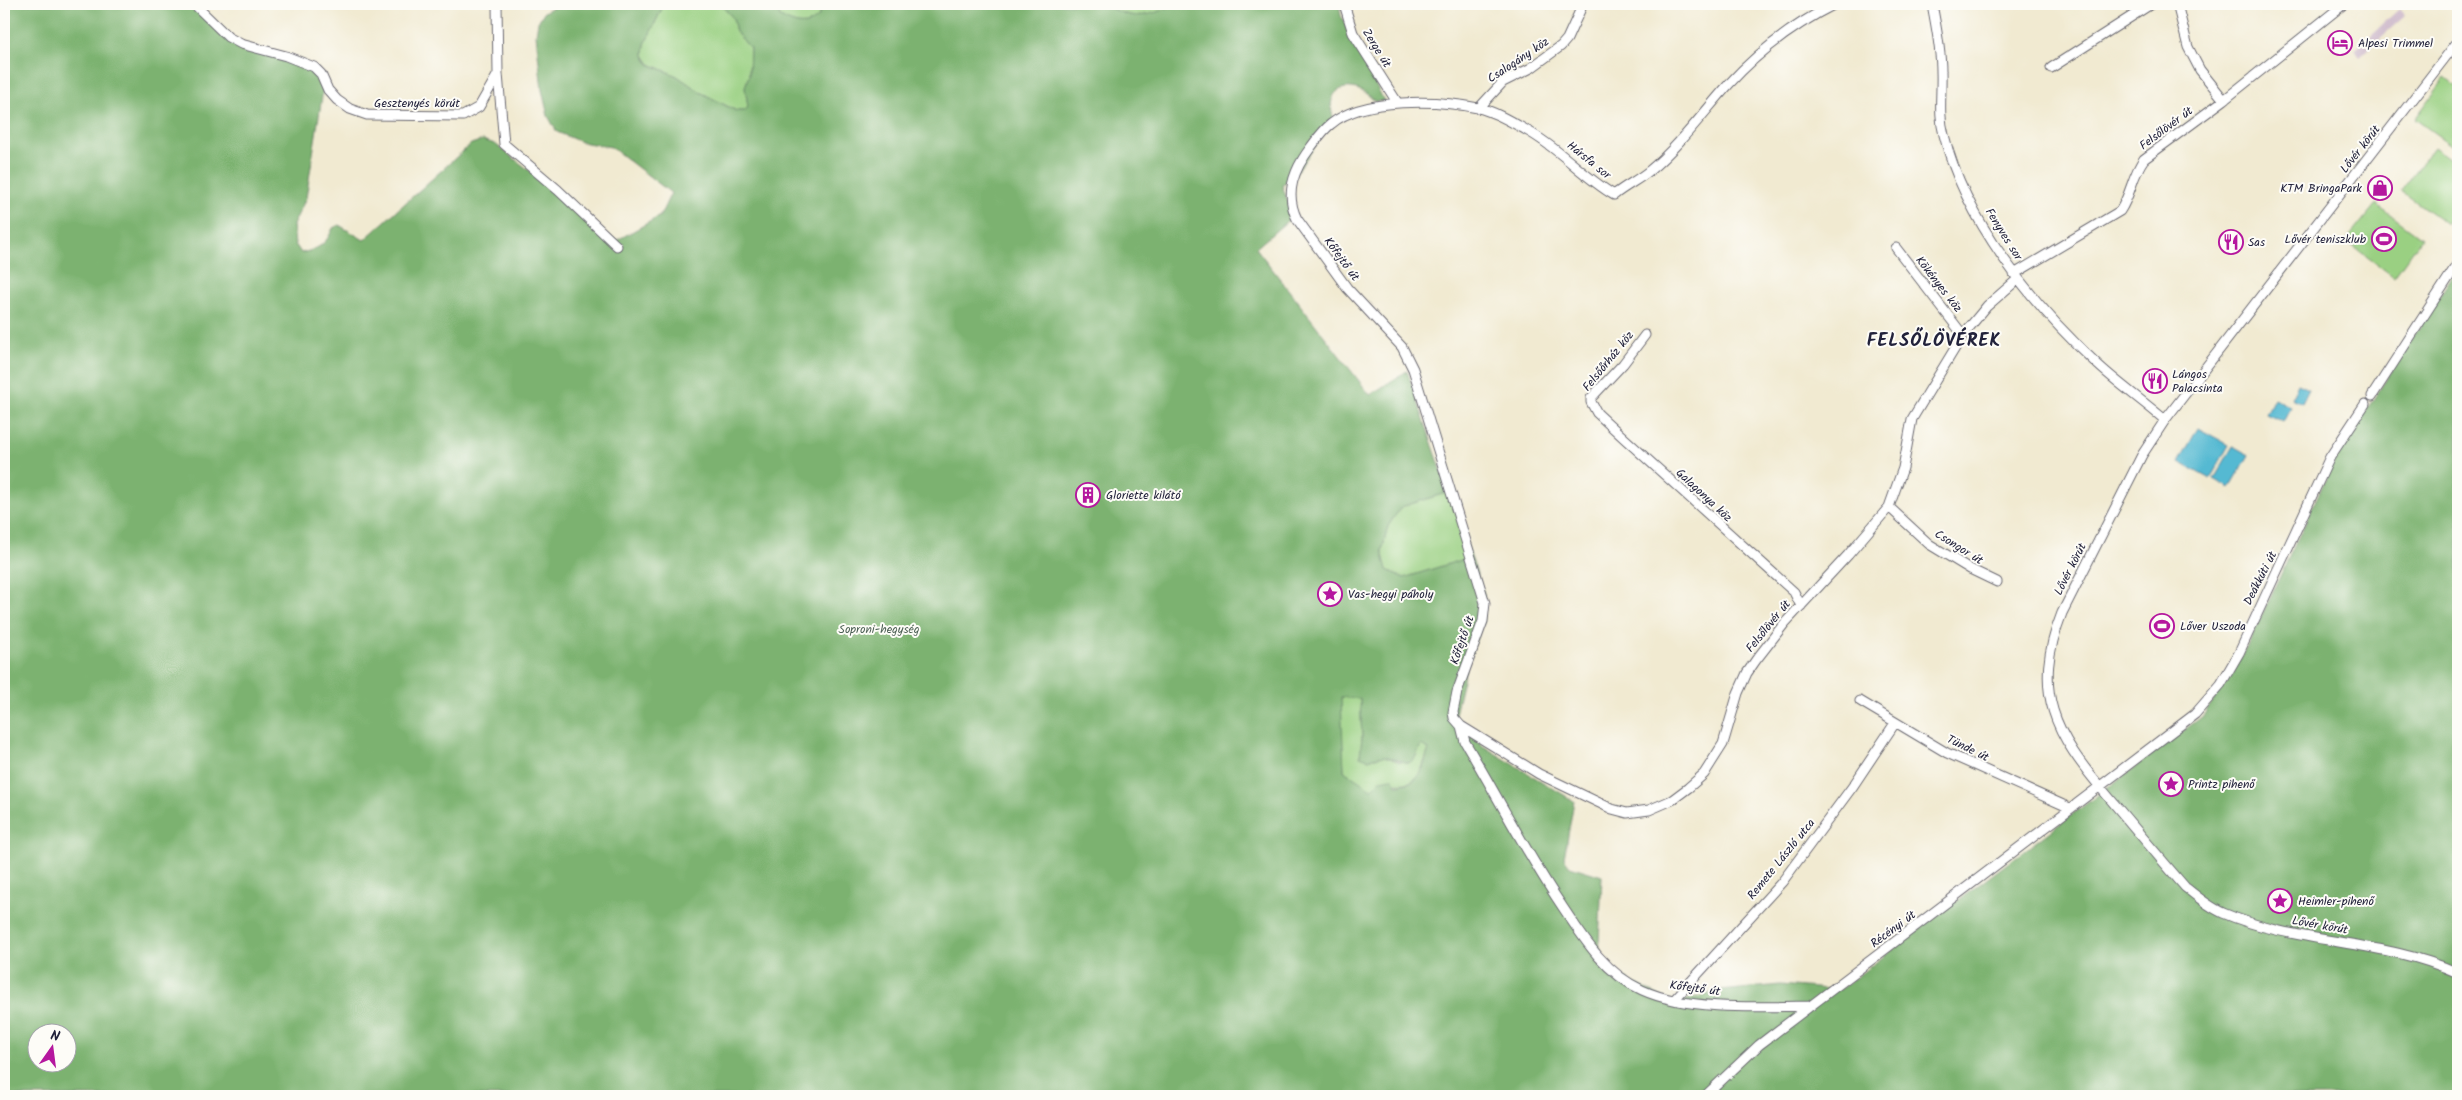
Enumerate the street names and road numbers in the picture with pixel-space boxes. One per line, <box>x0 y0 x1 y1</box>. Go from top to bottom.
street label: Zerge út <box>1357 25 1396 72</box>
street label: Csalogány köz <box>1484 33 1553 88</box>
street label: Gesztenyés körút <box>374 94 460 113</box>
street label: Felsőlövér út <box>2135 102 2197 155</box>
street label: Lővér körút <box>2336 121 2385 177</box>
street label: Hársfa sor <box>1562 137 1616 185</box>
street label: Fenyves sor <box>1980 204 2028 265</box>
street label: Kőfejtő út <box>1319 233 1364 286</box>
street label: Kökényes köz <box>1910 252 1967 317</box>
street label: Felsőőrház köz <box>1578 327 1639 396</box>
street label: Galagonya köz <box>1671 464 1736 527</box>
street label: Csongor út <box>1931 525 1987 570</box>
street label: Lővér körút <box>2049 539 2092 599</box>
street label: Deákkúti út <box>2239 548 2282 609</box>
street label: Felsőlövér út <box>1741 596 1796 657</box>
street label: Kőfejtő út <box>1445 613 1480 667</box>
street label: Tünde út <box>1943 730 1993 767</box>
street label: Remete László utca <box>1743 814 1820 904</box>
street label: Récényi út <box>1866 906 1920 953</box>
street label: Lővér körút <box>2290 911 2350 940</box>
street label: Kőfejtő út <box>1668 976 1722 1001</box>

